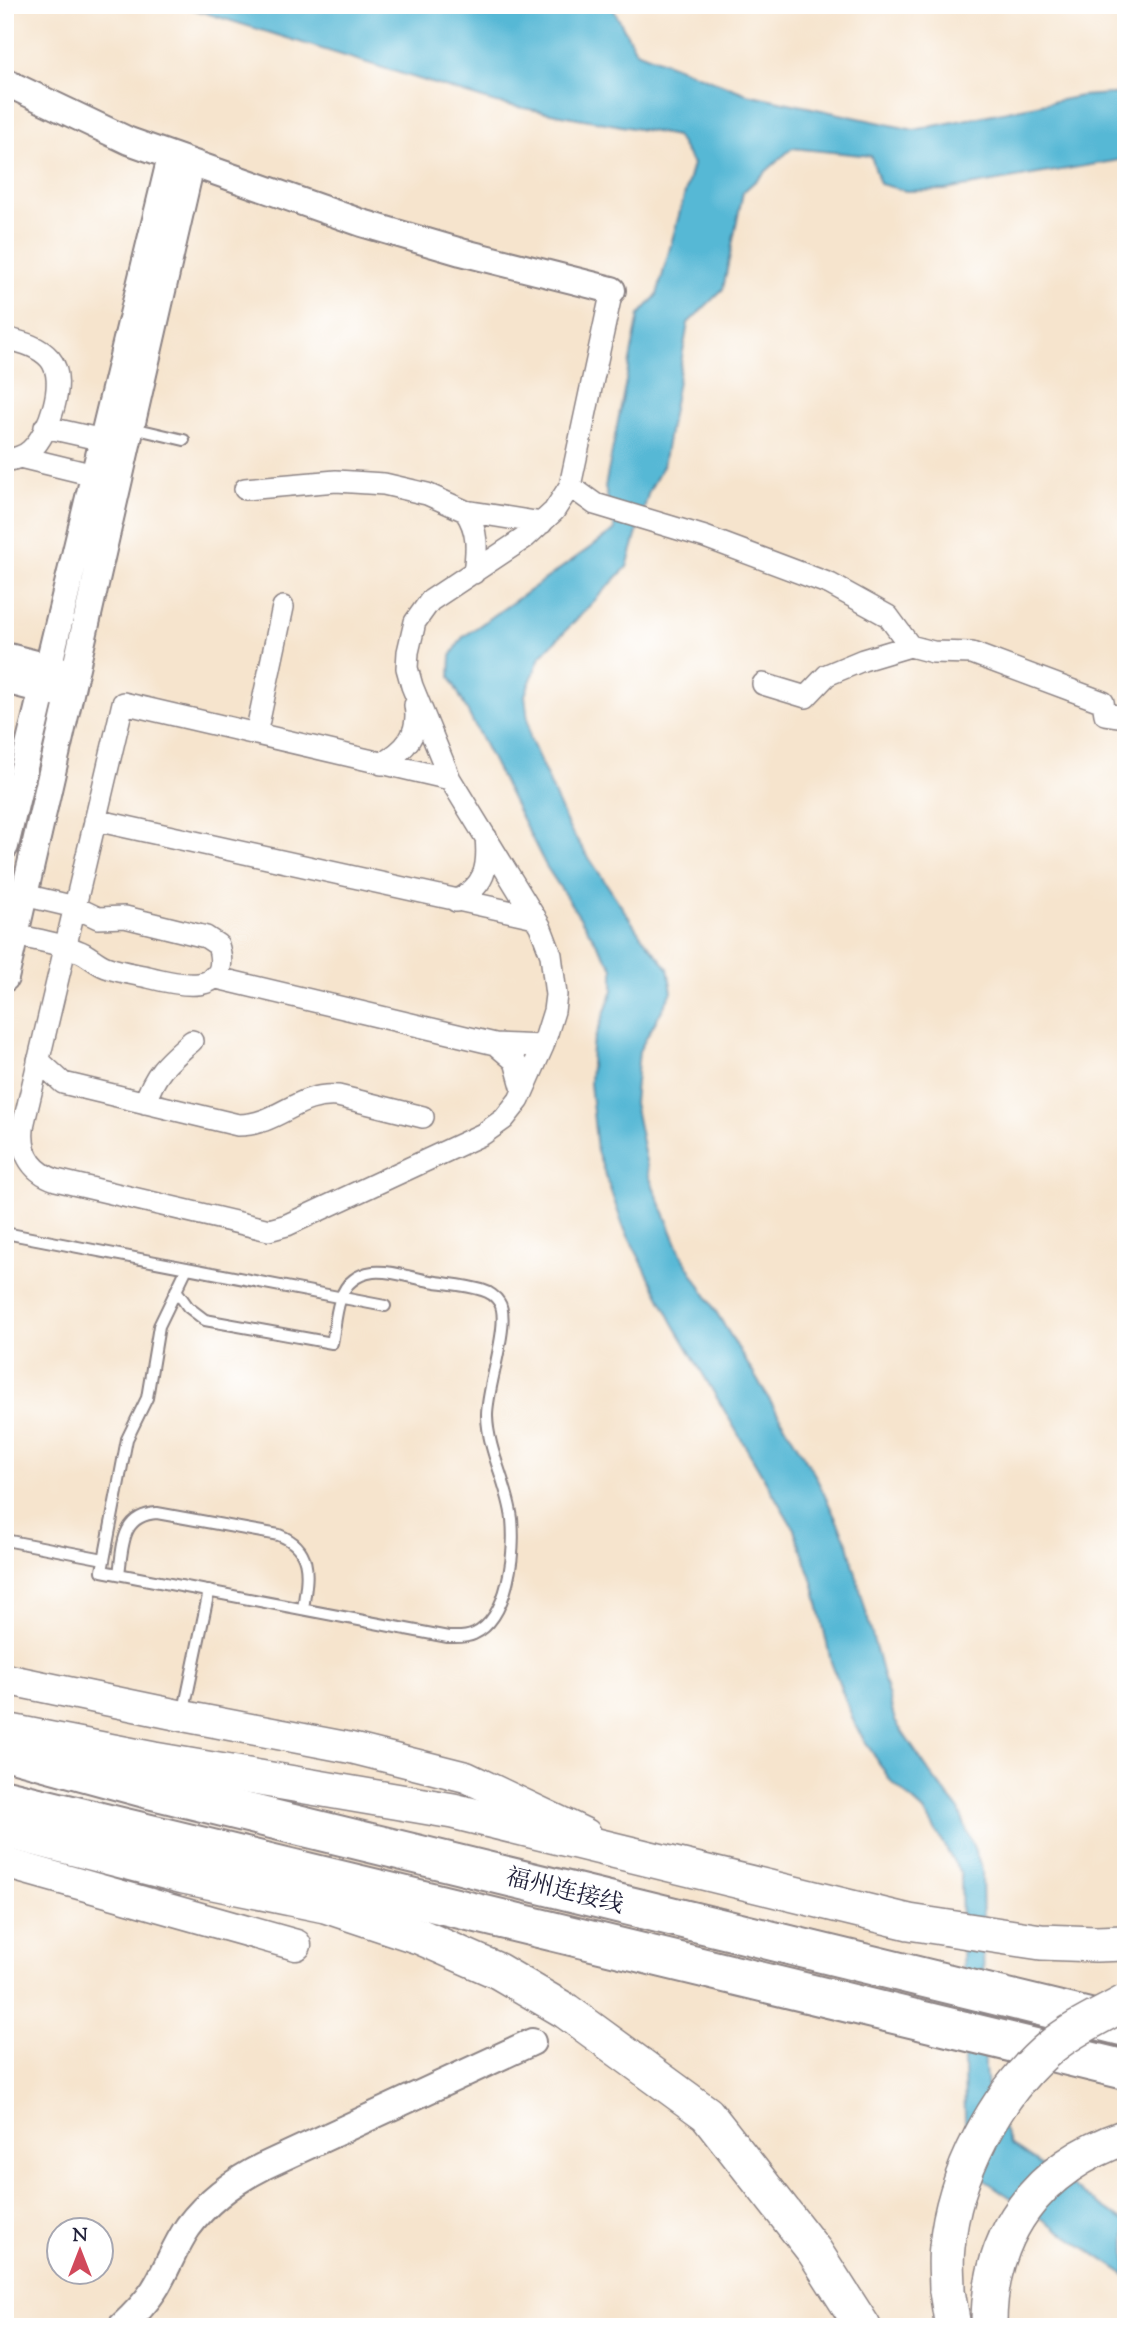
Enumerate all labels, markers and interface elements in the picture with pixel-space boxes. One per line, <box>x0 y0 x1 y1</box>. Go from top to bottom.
street label: 福州连接线 <box>502 1861 627 1923</box>
north arrow <box>46 2216 116 2286</box>
text: N <box>72 2223 88 2250</box>

